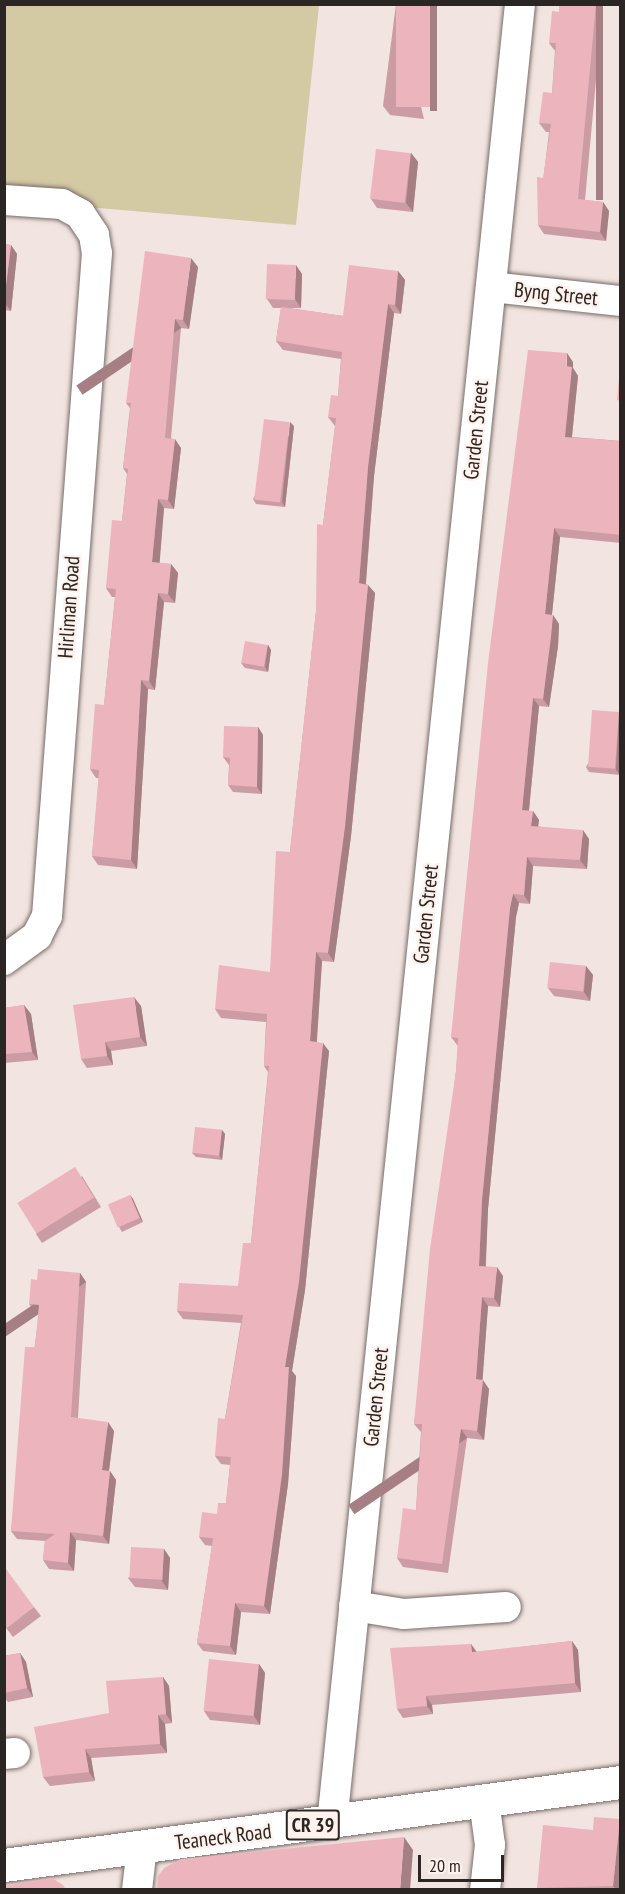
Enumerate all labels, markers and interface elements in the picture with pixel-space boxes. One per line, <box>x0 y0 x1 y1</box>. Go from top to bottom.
street label: Byng Street <box>513 277 599 311</box>
street label: Garden Street <box>458 379 494 481</box>
street label: Hirliman Road <box>53 555 85 659</box>
street label: Garden Street <box>408 863 444 965</box>
street label: Garden Street <box>358 1346 394 1448</box>
road number: CR 39 <box>284 1808 342 1842</box>
street label: Teaneck Road <box>173 1819 273 1855</box>
scale bar <box>421 1843 506 1881</box>
text: 20 m <box>429 1854 461 1877</box>

